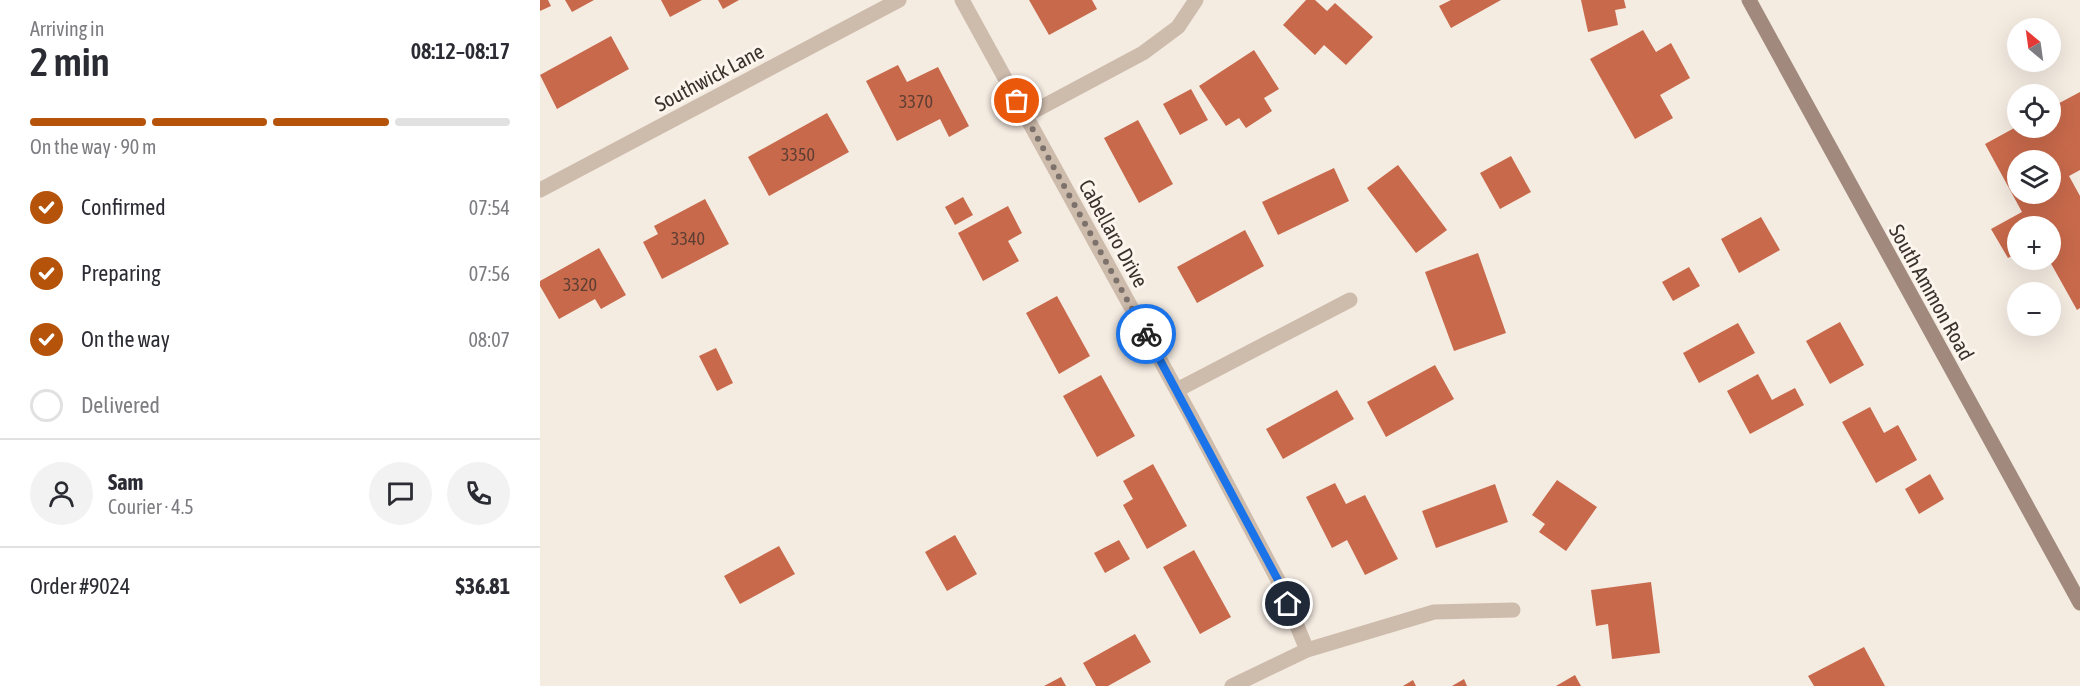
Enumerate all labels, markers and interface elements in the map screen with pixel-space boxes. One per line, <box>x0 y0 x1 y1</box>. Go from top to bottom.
text: Arriving in <box>30 17 104 40</box>
north arrow <box>2007 18 2061 72</box>
map controls <box>2007 18 2061 336</box>
text: 08:12–08:17 <box>411 38 510 64</box>
street label: Southwick Lane <box>650 38 768 116</box>
text: 2 min <box>30 40 110 84</box>
pin <box>991 75 1042 126</box>
icon: bag <box>1000 84 1033 117</box>
button: locate <box>2007 84 2061 138</box>
house number: 3370 <box>899 91 933 112</box>
text: On the way · 90 m <box>30 135 156 158</box>
house number: 3350 <box>781 144 815 165</box>
button: layers <box>2007 150 2061 204</box>
street label: Cabellaro Drive <box>1075 175 1153 291</box>
icon: check <box>30 191 63 224</box>
text: Confirmed <box>81 194 166 220</box>
text: 07:54 <box>469 196 510 219</box>
button: + <box>2007 216 2061 270</box>
street label: South Ammon Road <box>1885 220 1979 364</box>
house number: 3340 <box>671 228 705 249</box>
icon: check <box>30 257 63 290</box>
text: Preparing <box>81 260 161 286</box>
text: 07:56 <box>469 262 510 285</box>
house number: 3320 <box>563 274 597 295</box>
button: − <box>2007 282 2061 336</box>
courier <box>1116 304 1176 364</box>
icon: bike <box>1130 318 1163 351</box>
icon: check <box>30 323 63 356</box>
text: On the way <box>81 326 170 352</box>
text: 08:07 <box>468 328 510 351</box>
text: Delivered <box>81 392 160 418</box>
button: person <box>30 462 93 525</box>
button: chat <box>369 462 432 525</box>
button: phone <box>447 462 510 525</box>
text: Sam <box>108 469 143 495</box>
text: Courier · 4.5 <box>108 495 194 518</box>
text: Order #9024 <box>30 573 130 599</box>
text: $36.81 <box>455 573 510 599</box>
pin <box>1262 578 1313 629</box>
icon: home <box>1271 587 1304 620</box>

